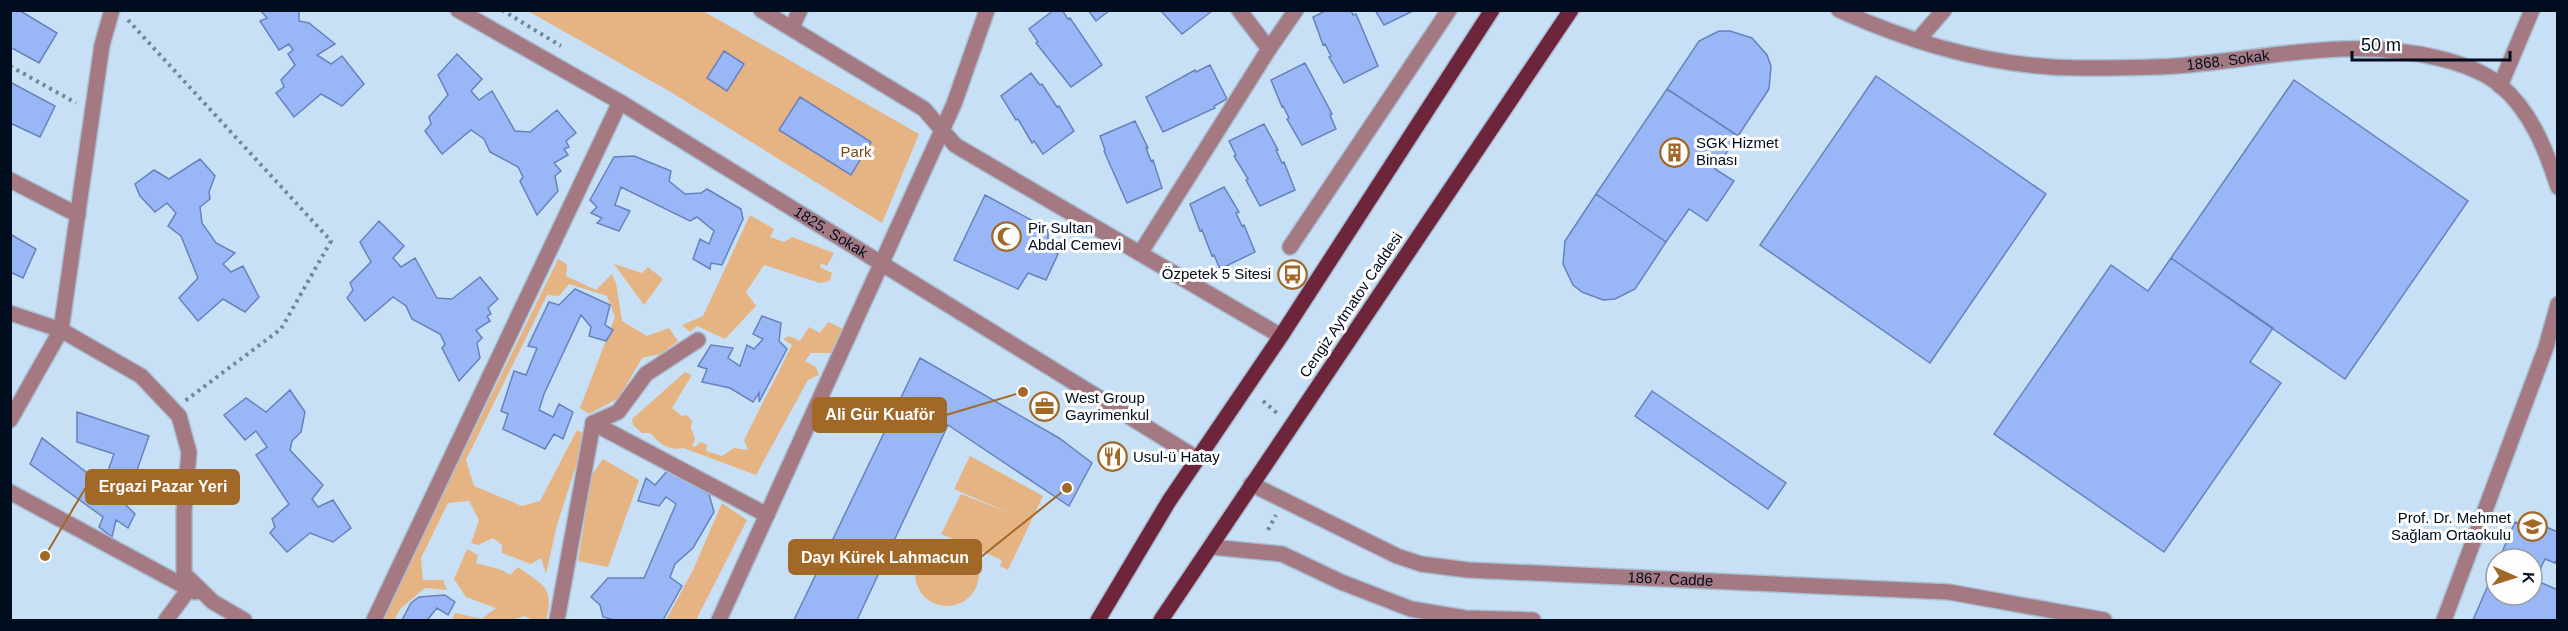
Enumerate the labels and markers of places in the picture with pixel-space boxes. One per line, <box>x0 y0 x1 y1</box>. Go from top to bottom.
place label: SGK Hizmet Binası <box>1696 134 1779 168</box>
building icon: SGK Hizmet Binası <box>1659 136 1691 168</box>
place label: Pir Sultan Abdal Cemevi <box>1028 219 1121 253</box>
mosque icon: Pir Sultan Abdal Cemevi <box>991 221 1023 253</box>
bus stop icon: Özpetek 5 Sitesi <box>1276 258 1308 290</box>
place label: Özpetek 5 Sitesi <box>1162 265 1271 282</box>
place label: West Group Gayrimenkul <box>1065 389 1149 423</box>
office icon: West Group Gayrimenkul <box>1028 391 1060 423</box>
callout: Ali Gür Kuaför <box>813 398 946 432</box>
restaurant icon: Usul-ü Hatay <box>1096 441 1128 473</box>
place label: Usul-ü Hatay <box>1133 448 1220 465</box>
callout: Ergazi Pazar Yeri <box>86 470 239 504</box>
place label: Prof. Dr. Mehmet Sağlam Ortaokulu <box>2391 509 2512 543</box>
school or university icon: Prof. Dr. Mehmet Sağlam Ortaokulu <box>2516 511 2548 543</box>
callout: Dayı Kürek Lahmacun <box>789 540 981 574</box>

